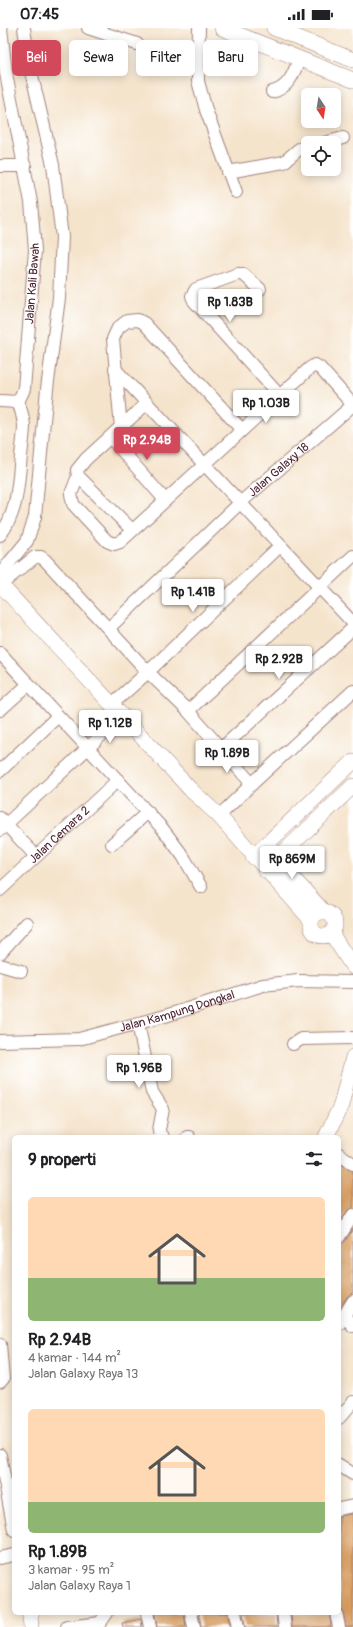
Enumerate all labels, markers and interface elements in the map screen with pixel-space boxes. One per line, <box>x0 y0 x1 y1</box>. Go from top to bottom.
text: 07:45 <box>20 5 59 24</box>
chip: Beli <box>12 40 61 76</box>
chip: Sewa <box>69 40 128 76</box>
chip: Filter <box>136 40 195 76</box>
chip: Baru <box>203 40 258 76</box>
north arrow <box>301 88 341 128</box>
map controls <box>301 88 341 176</box>
button: locate <box>301 136 341 176</box>
street label: Jalan Kali Bawah <box>22 242 43 325</box>
pin: Rp 1.83B <box>189 289 271 323</box>
text: Rp 1.83B <box>207 294 253 310</box>
pin: Rp 1.03B <box>225 390 307 424</box>
text: Rp 1.03B <box>242 395 290 411</box>
pin: Rp 2.94B <box>106 427 188 461</box>
text: Rp 2.94B <box>123 432 171 448</box>
street label: Jalan Galaxy 18 <box>245 440 312 500</box>
pin: Rp 1.41B <box>152 579 234 613</box>
text: Rp 1.41B <box>171 584 215 600</box>
pin: Rp 2.92B <box>238 646 320 680</box>
text: Rp 2.92B <box>255 651 303 667</box>
pin: Rp 1.12B <box>69 710 151 744</box>
text: Rp 1.12B <box>88 715 132 731</box>
pin: Rp 1.89B <box>186 740 268 774</box>
text: Rp 1.89B <box>204 745 250 761</box>
street label: Jalan Cemara 2 <box>26 803 93 867</box>
pin: Rp 869M <box>255 846 329 880</box>
text: Rp 869M <box>269 851 315 867</box>
street label: Jalan Kampung Dongkal <box>118 987 237 1036</box>
pin: Rp 1.96B <box>98 1055 180 1089</box>
text: Rp 1.96B <box>116 1060 162 1076</box>
icon: filters <box>303 1148 325 1170</box>
text: 9 properti <box>28 1149 96 1170</box>
icon: home <box>141 1223 213 1295</box>
text: Rp 2.94B <box>28 1329 91 1350</box>
text: 4 kamar · 144 m² <box>28 1350 121 1366</box>
text: Jalan Galaxy Raya 13 <box>28 1366 138 1382</box>
icon: home <box>141 1435 213 1507</box>
text: Rp 1.89B <box>28 1541 87 1562</box>
text: 3 kamar · 95 m² <box>28 1562 114 1578</box>
text: Jalan Galaxy Raya 1 <box>28 1578 131 1594</box>

